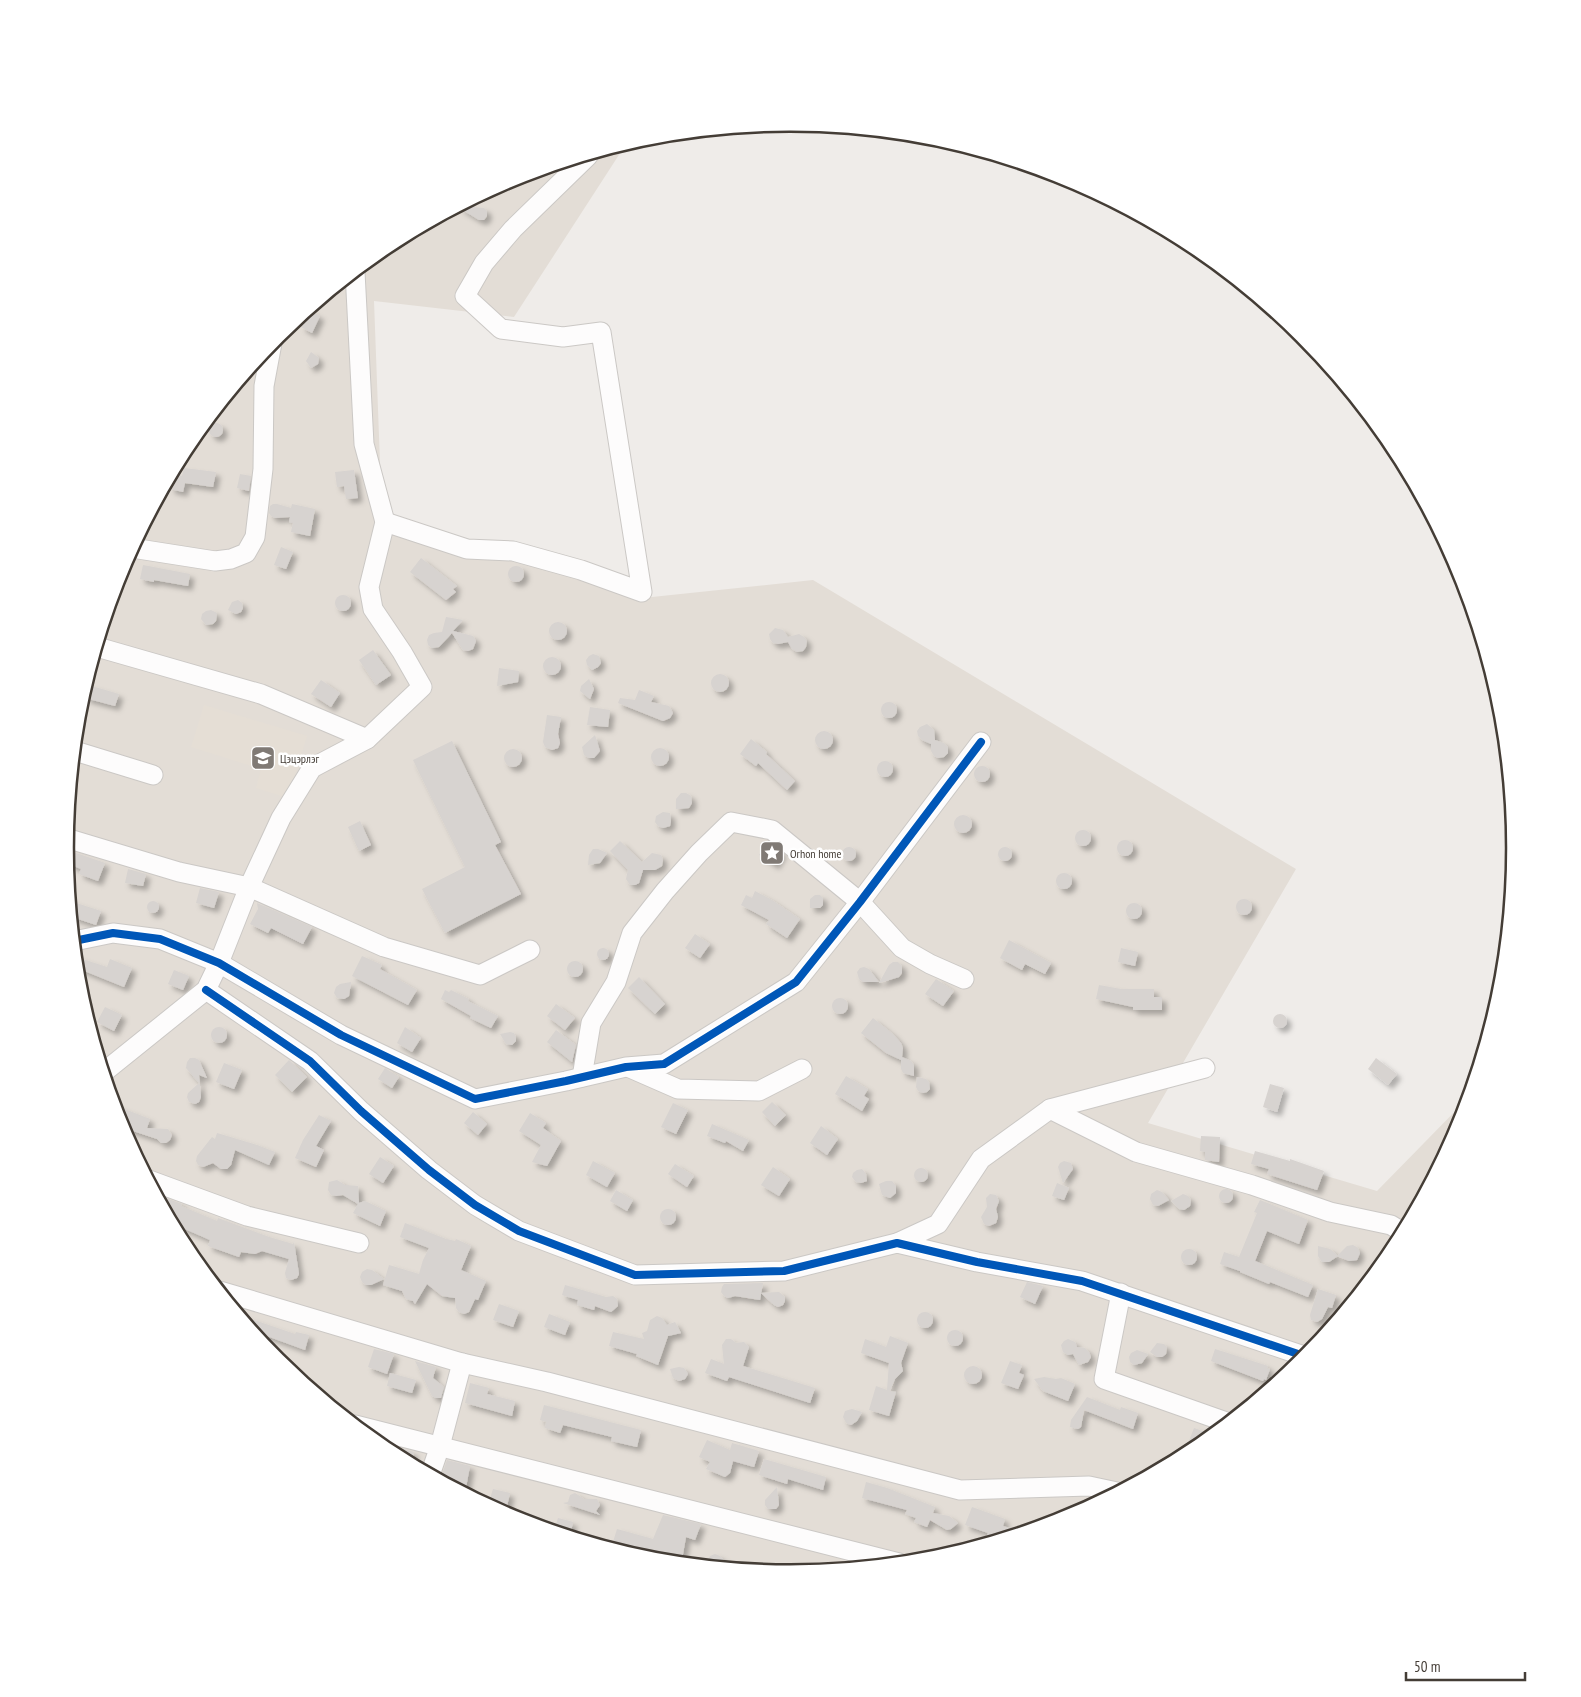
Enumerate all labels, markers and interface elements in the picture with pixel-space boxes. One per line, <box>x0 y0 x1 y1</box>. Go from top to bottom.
school or university icon: Цэцэрлэг <box>250 745 276 771</box>
place label: Цэцэрлэг <box>280 751 319 766</box>
place icon: Orhon home <box>759 840 785 866</box>
place label: Orhon home <box>790 846 841 861</box>
scale bar <box>1406 1650 1525 1682</box>
text: 50 m <box>1414 1657 1440 1676</box>

